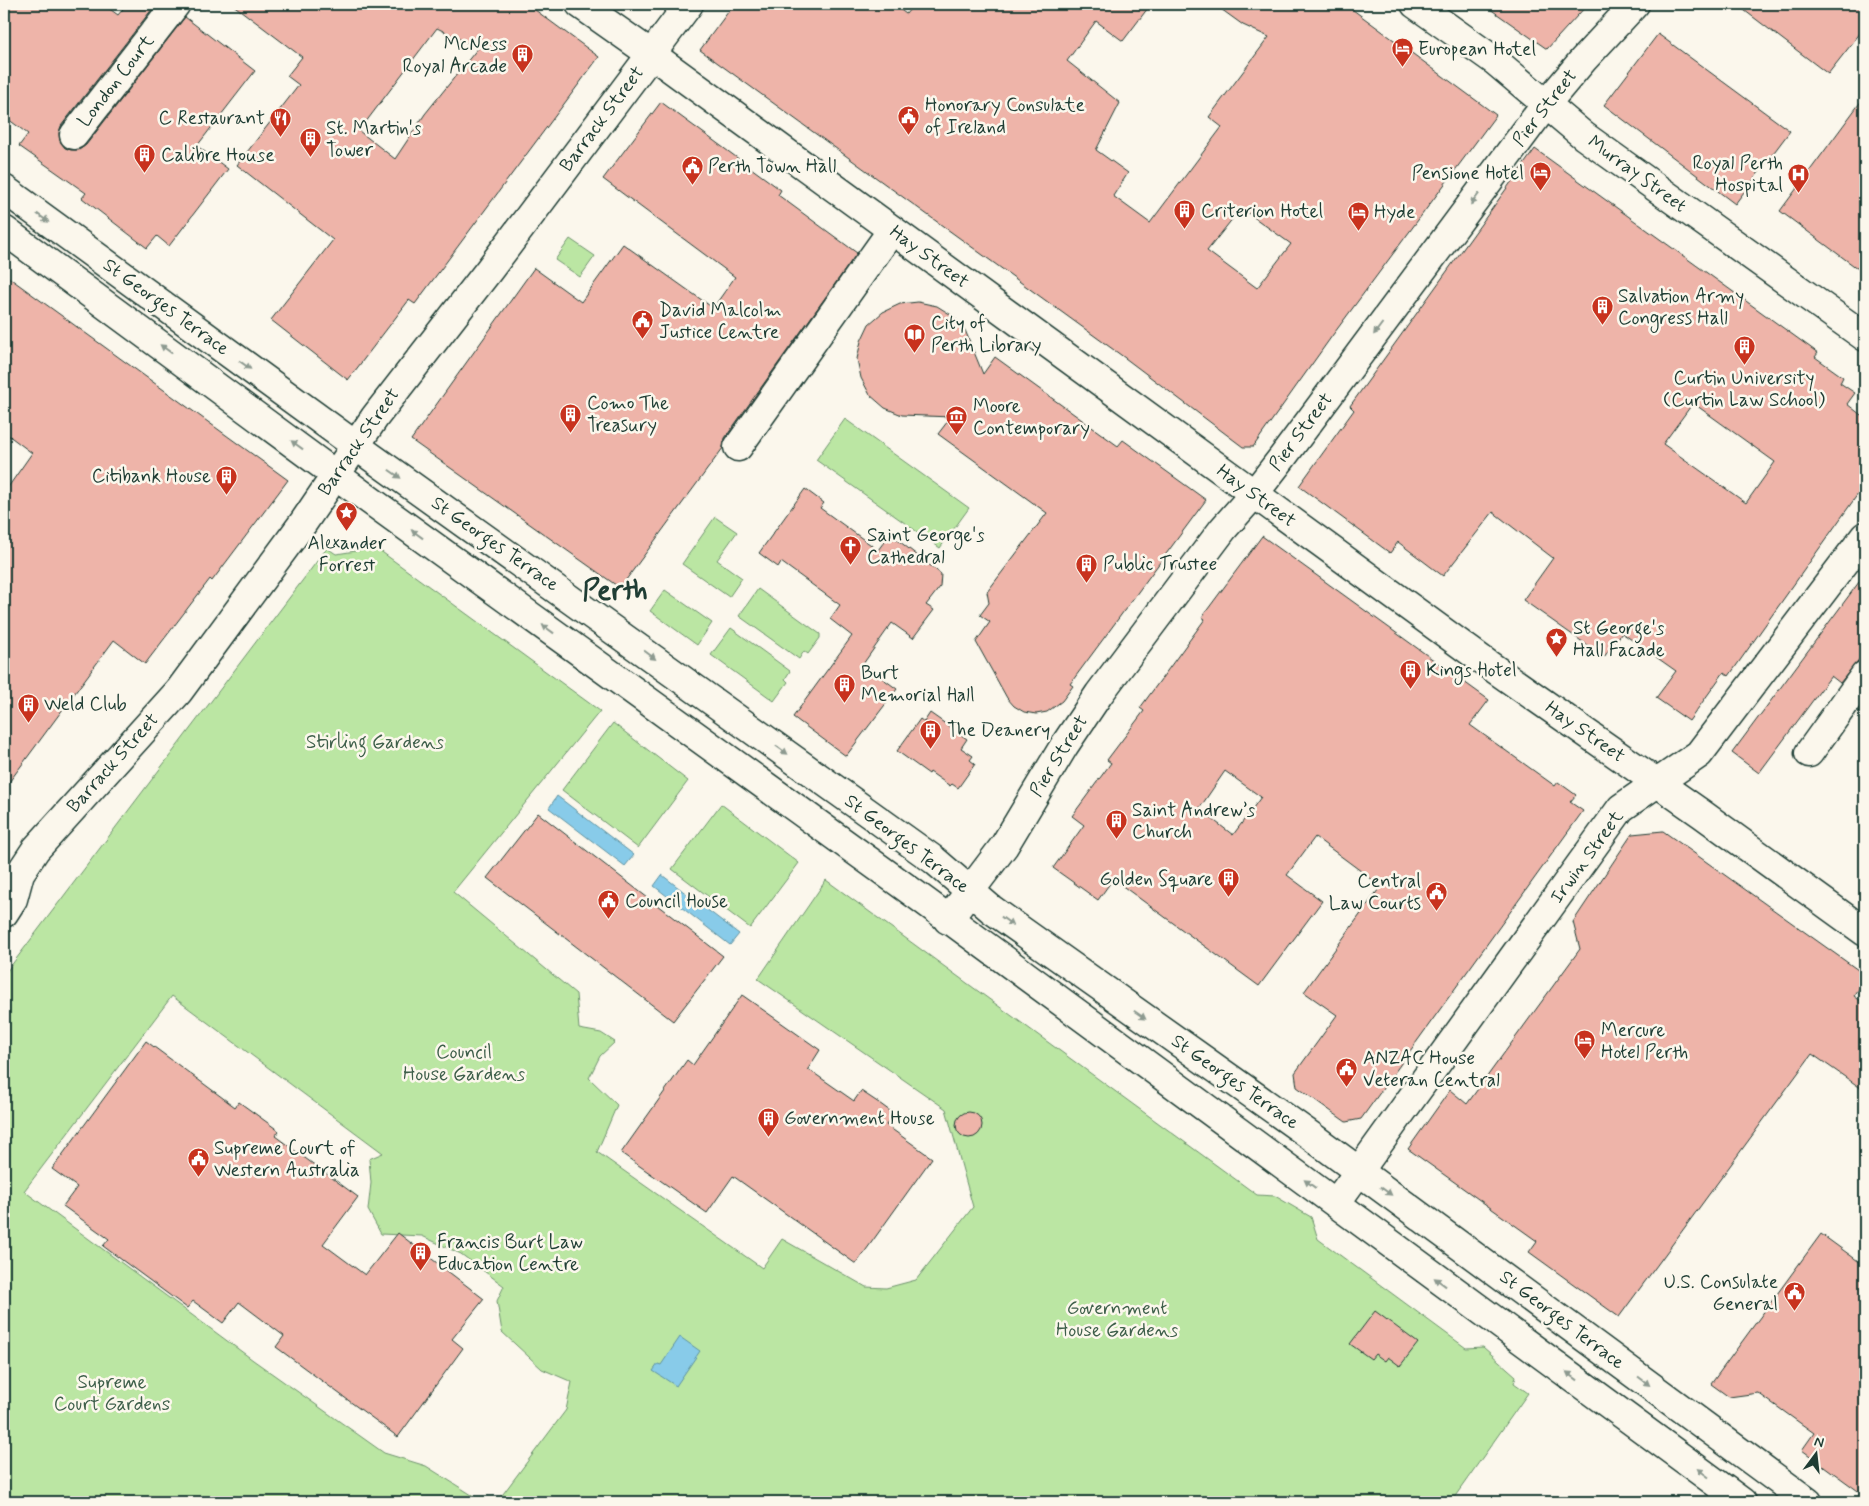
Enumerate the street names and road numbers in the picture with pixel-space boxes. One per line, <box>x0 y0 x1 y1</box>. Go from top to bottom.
street label: London Court <box>72 30 160 132</box>
street label: Barrack Street <box>554 61 650 177</box>
street label: Pier Street <box>1507 64 1583 152</box>
street label: Murray Street <box>1582 130 1691 219</box>
street label: Hay Street <box>884 220 974 294</box>
street label: St Georges Terrace <box>96 253 234 364</box>
street label: Barrack Street <box>313 383 405 501</box>
street label: Pier Street <box>1263 388 1339 476</box>
street label: Hay Street <box>1211 459 1301 533</box>
street label: St Georges Terrace <box>424 491 564 600</box>
street label: Hay Street <box>1540 695 1630 769</box>
street label: Barrack Street <box>61 708 165 818</box>
street label: Pier Street <box>1024 710 1094 802</box>
street label: St Georges Terrace <box>838 789 975 902</box>
street label: Irwin Street <box>1545 805 1629 909</box>
street label: St Georges Terrace <box>1164 1029 1304 1138</box>
street label: St Georges Terrace <box>1493 1265 1630 1378</box>

